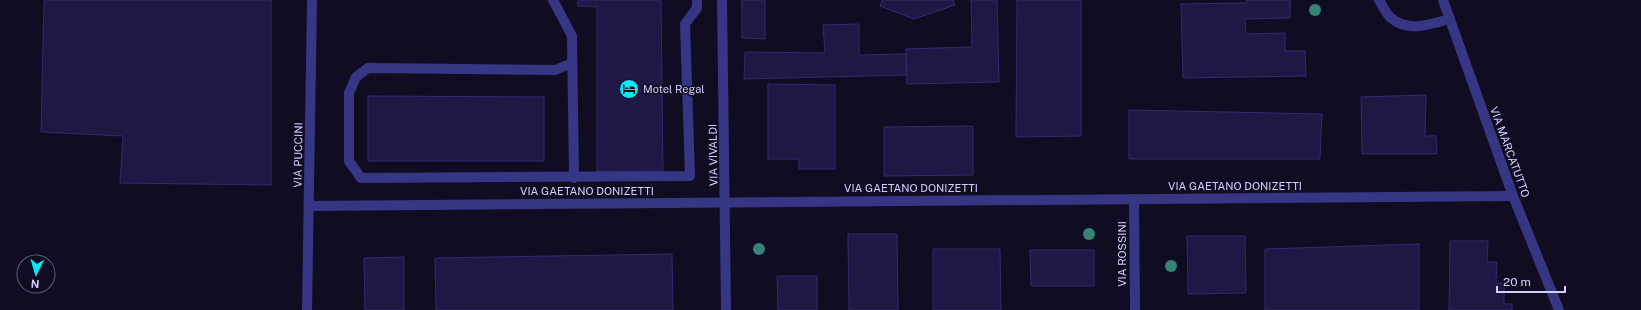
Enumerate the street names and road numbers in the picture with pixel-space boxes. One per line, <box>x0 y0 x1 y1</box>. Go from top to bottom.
street label: VIA MARCATUTTO <box>1488 105 1532 199</box>
street label: VIA PUCCINI <box>291 122 305 188</box>
street label: VIA VIVALDI <box>706 124 720 186</box>
street label: VIA GAETANO DONIZETTI <box>1168 180 1302 192</box>
street label: VIA GAETANO DONIZETTI <box>844 182 978 194</box>
street label: VIA GAETANO DONIZETTI <box>520 185 654 197</box>
street label: VIA ROSSINI <box>1116 221 1128 287</box>

